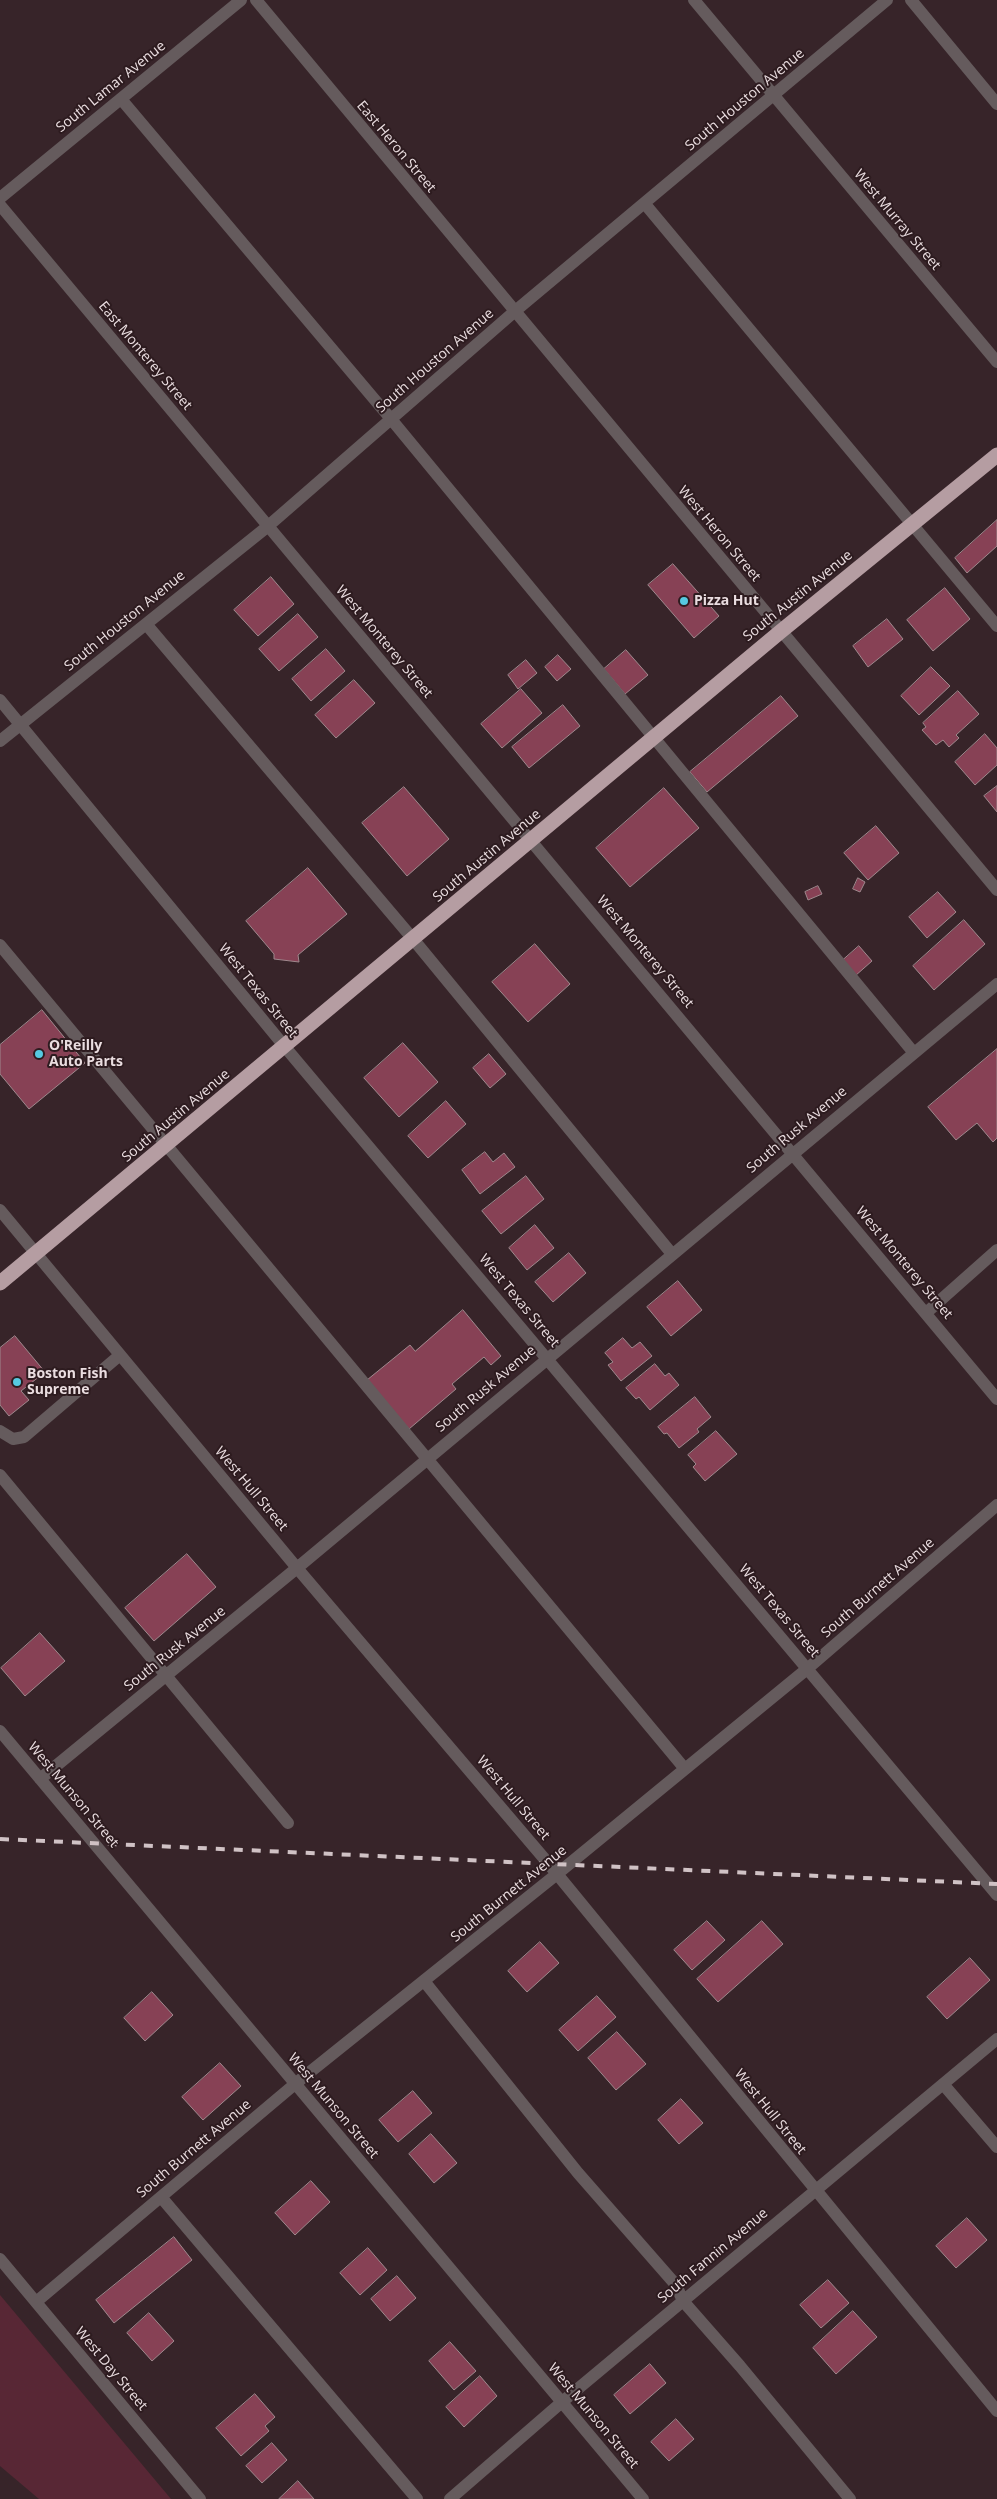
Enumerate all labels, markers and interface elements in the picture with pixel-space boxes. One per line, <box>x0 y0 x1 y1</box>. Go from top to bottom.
street label: South Lamar Avenue <box>53 38 169 136</box>
street label: South Houston Avenue <box>682 45 808 155</box>
street label: East Heron Street <box>353 98 439 196</box>
street label: West Murray Street <box>850 166 944 274</box>
street label: East Monterey Street <box>95 298 195 414</box>
street label: South Houston Avenue <box>373 305 497 417</box>
street label: West Heron Street <box>674 483 764 585</box>
street label: South Austin Avenue <box>740 547 856 645</box>
street label: South Houston Avenue <box>61 567 189 675</box>
street label: West Monterey Street <box>332 582 436 702</box>
place label: Pizza Hut <box>694 593 759 609</box>
marker: Pizza Hut <box>678 595 690 607</box>
street label: South Austin Avenue <box>430 806 544 906</box>
street label: West Monterey Street <box>593 892 697 1012</box>
street label: West Texas Street <box>215 941 301 1041</box>
place label: O'Reilly Auto Parts <box>49 1038 123 1070</box>
marker: O'Reilly Auto Parts <box>33 1048 45 1060</box>
street label: South Austin Avenue <box>119 1066 233 1166</box>
street label: South Rusk Avenue <box>744 1083 850 1177</box>
street label: West Monterey Street <box>852 1203 956 1323</box>
street label: West Texas Street <box>475 1251 563 1351</box>
street label: South Rusk Avenue <box>433 1342 539 1436</box>
place label: Boston Fish Supreme <box>27 1366 108 1398</box>
marker: Boston Fish Supreme <box>11 1376 23 1388</box>
street label: West Hull Street <box>211 1443 291 1535</box>
street label: South Burnett Avenue <box>818 1534 938 1642</box>
street label: West Texas Street <box>735 1561 823 1661</box>
street label: South Rusk Avenue <box>121 1603 229 1695</box>
street label: West Munson Street <box>24 1739 122 1851</box>
street label: West Hull Street <box>473 1752 553 1844</box>
street label: South Burnett Avenue <box>448 1842 570 1946</box>
street label: West Munson Street <box>284 2050 382 2162</box>
street label: West Hull Street <box>730 2066 810 2158</box>
street label: South Burnett Avenue <box>133 2096 255 2202</box>
street label: South Fannin Avenue <box>655 2205 771 2307</box>
street label: West Day Street <box>71 2324 151 2414</box>
street label: West Munson Street <box>544 2360 642 2472</box>

